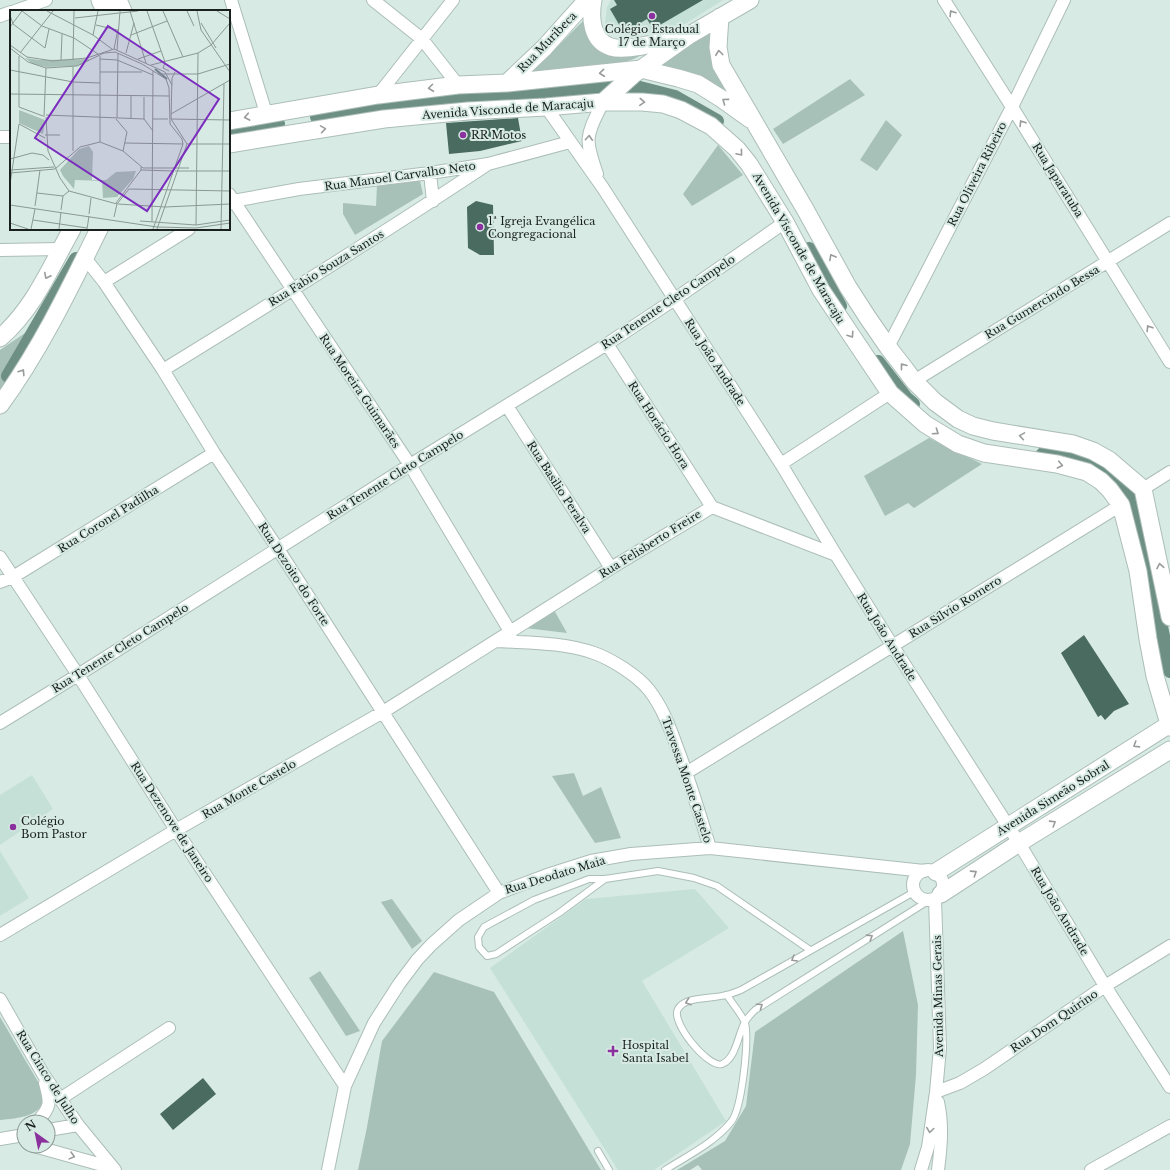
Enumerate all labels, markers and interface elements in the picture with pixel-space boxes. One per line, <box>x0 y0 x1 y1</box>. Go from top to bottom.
street label: Rua Muribeca <box>515 8 580 75</box>
inset map <box>10 10 230 230</box>
one-way arrow <box>949 10 957 17</box>
marker: Colégio Estadual 17 de Março <box>647 11 657 21</box>
place label: Colégio Estadual 17 de Março <box>605 22 700 49</box>
one-way arrow <box>715 50 724 56</box>
one-way arrow <box>599 68 605 77</box>
one-way arrow <box>428 83 434 92</box>
street label: Avenida Visconde de Maracaju <box>421 96 595 122</box>
one-way arrow <box>639 98 645 107</box>
one-way arrow <box>722 99 729 106</box>
one-way arrow <box>244 113 250 121</box>
street label: Rua Oliveira Ribeiro <box>945 119 1009 229</box>
one-way arrow <box>1019 120 1027 127</box>
one-way arrow <box>320 125 326 134</box>
place label: RR Motos <box>471 128 526 142</box>
marker: RR Motos <box>458 130 468 140</box>
one-way arrow <box>584 134 593 141</box>
street label: Rua Japaratuba <box>1030 140 1087 220</box>
one-way arrow <box>735 148 742 155</box>
street label: Rua Manoel Carvalho Neto <box>323 158 477 194</box>
street label: Avenida Visconde de Maracaju <box>749 169 848 326</box>
place label: 1ª Igreja Evangélica Congregacional <box>488 214 596 241</box>
marker: 1ª Igreja Evangélica Congregacional <box>475 222 485 232</box>
street label: Rua Fabio Souza Santos <box>266 227 386 309</box>
street label: Rua Tenente Cleto Campelo <box>598 252 738 352</box>
one-way arrow <box>829 254 837 261</box>
street label: Rua Gumercindo Bessa <box>982 262 1103 342</box>
one-way arrow <box>45 272 52 279</box>
street label: Rua João Andrade <box>682 316 748 408</box>
one-way arrow <box>1147 325 1154 332</box>
street label: Rua Moreira Guimarães <box>316 331 404 451</box>
one-way arrow <box>846 331 854 338</box>
one-way arrow <box>900 364 907 371</box>
one-way arrow <box>17 369 24 376</box>
street label: Rua Horácio Hora <box>625 378 693 472</box>
street label: Rua Tenente Cleto Campelo <box>324 427 466 523</box>
one-way arrow <box>932 427 939 434</box>
one-way arrow <box>1019 432 1026 441</box>
street label: Rua Basilio Peralva <box>524 438 595 537</box>
one-way arrow <box>1057 460 1063 468</box>
street label: Rua Coronel Padilha <box>55 482 162 556</box>
street label: Rua Felisberto Freire <box>596 507 704 581</box>
street label: Rua Dezoito do Forte <box>255 520 333 628</box>
one-way arrow <box>1156 562 1164 569</box>
street label: Rua Sílvio Romero <box>906 573 1004 641</box>
street label: Rua João Andrade <box>854 590 920 684</box>
street label: Rua Tenente Cleto Campelo <box>49 600 191 696</box>
street label: Travessa Monte Castelo <box>659 715 715 845</box>
one-way arrow <box>1133 741 1140 748</box>
street label: Rua Monte Castelo <box>199 756 299 822</box>
street label: Avenida Simeão Sobral <box>993 757 1112 839</box>
street label: Rua Dezenove de Janeiro <box>128 759 216 885</box>
place label: Colégio Bom Pastor <box>21 814 87 841</box>
one-way arrow <box>1048 820 1055 827</box>
marker: Colégio Bom Pastor <box>8 822 18 832</box>
street label: Rua Deodato Maia <box>503 853 608 897</box>
street label: Rua João Andrade <box>1028 864 1092 958</box>
one-way arrow <box>969 871 976 878</box>
one-way arrow <box>866 934 873 942</box>
street label: Avenida Minas Gerais <box>930 935 946 1058</box>
one-way arrow <box>791 954 798 961</box>
street label: Rua Dom Quirino <box>1008 987 1100 1055</box>
one-way arrow <box>685 997 692 1005</box>
one-way arrow <box>756 1003 763 1011</box>
street label: Rua Cinco de Julho <box>13 1027 83 1127</box>
place label: Hospital Santa Isabel <box>622 1038 689 1065</box>
marker: Hospital Santa Isabel <box>607 1045 619 1057</box>
north arrow <box>16 1114 56 1154</box>
text: N <box>22 1117 39 1134</box>
one-way arrow <box>926 1127 935 1133</box>
one-way arrow <box>69 1151 75 1159</box>

